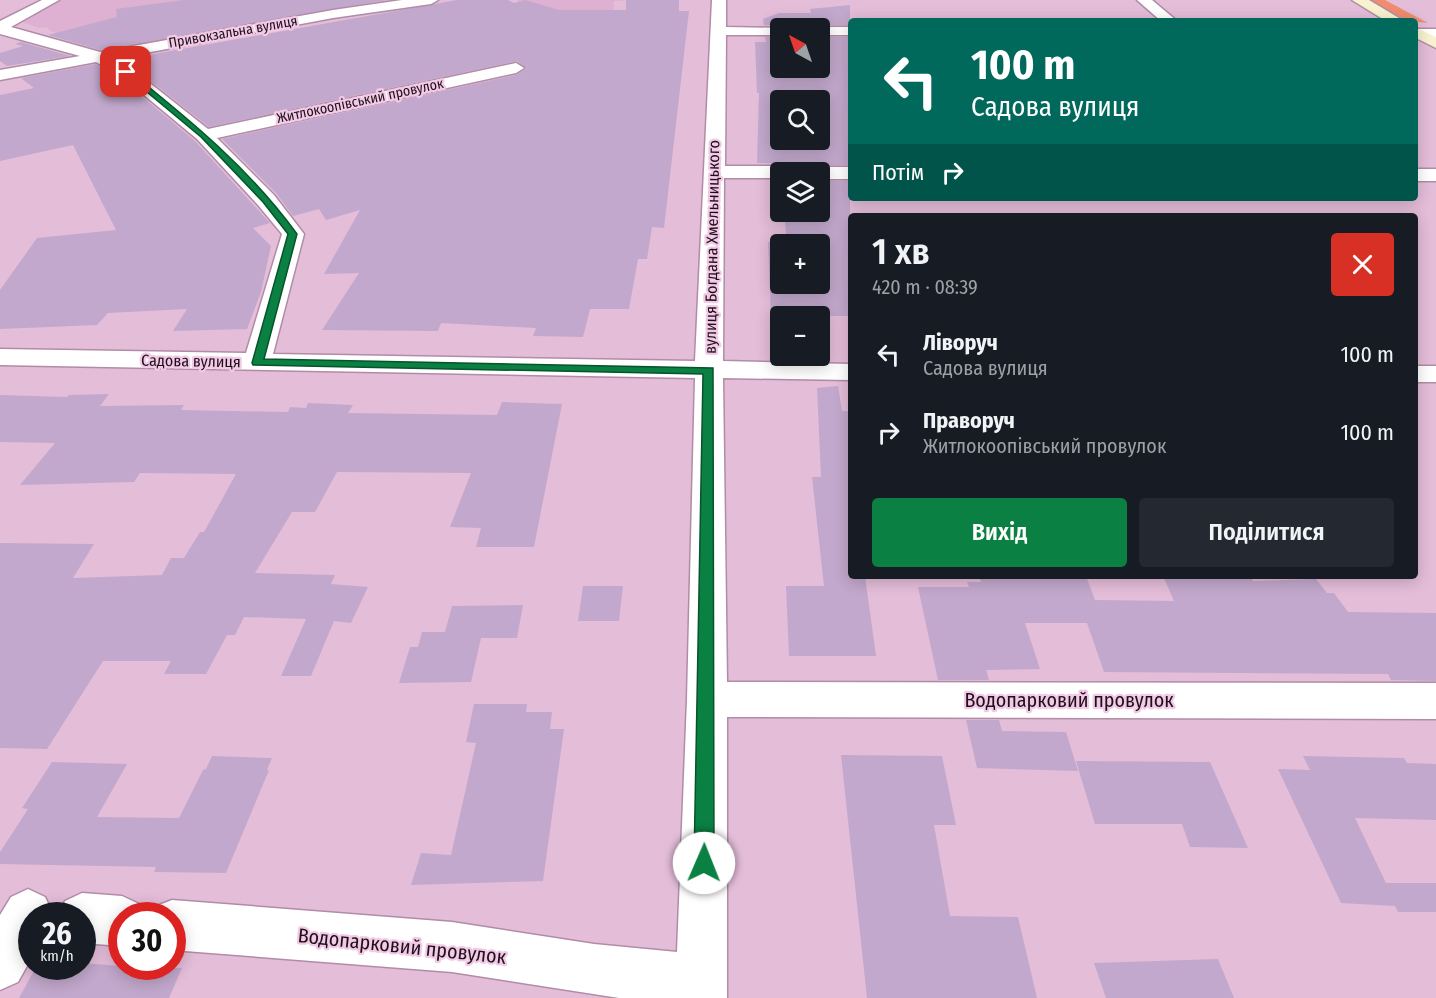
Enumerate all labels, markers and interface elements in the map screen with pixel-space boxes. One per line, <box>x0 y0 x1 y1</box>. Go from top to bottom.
street label: Привокзальна вулиця <box>167 12 299 52</box>
north arrow <box>770 18 830 78</box>
map controls <box>770 18 830 366</box>
text: 100 m <box>971 40 1075 90</box>
icon: left <box>872 42 950 120</box>
pin <box>100 46 151 97</box>
icon: arrive <box>109 55 142 88</box>
street label: Житлокоопівський провулок <box>275 75 445 127</box>
button: search <box>770 90 830 150</box>
text: Садова вулиця <box>971 91 1139 123</box>
street label: вулиця Богдана Хмельницького <box>701 140 723 354</box>
icon: right <box>936 156 969 189</box>
text: Потім <box>872 159 924 186</box>
button: layers <box>770 162 830 222</box>
text: 1 хв <box>872 230 930 274</box>
button: close <box>1331 233 1394 296</box>
button: + <box>770 234 830 294</box>
text: 420 m · 08:39 <box>872 275 978 299</box>
button: − <box>770 306 830 366</box>
text: Ліворуч <box>923 329 998 356</box>
icon: left <box>872 338 905 371</box>
text: 100 m <box>1340 341 1394 368</box>
street label: Садова вулиця <box>141 351 241 371</box>
text: Садова вулиця <box>923 356 1048 380</box>
text: Праворуч <box>923 407 1015 434</box>
icon: right <box>872 416 905 449</box>
text: 100 m <box>1340 419 1394 446</box>
text: Житлокоопівський провулок <box>923 434 1166 458</box>
button: Вихід <box>872 498 1127 567</box>
button: Поділитися <box>1139 498 1394 567</box>
street label: Водопарковий провулок <box>964 688 1174 712</box>
position arrow <box>672 831 736 895</box>
speed limit sign: 30 <box>108 902 186 980</box>
text: 26 <box>42 916 72 952</box>
street label: Водопарковий провулок <box>297 923 508 969</box>
text: km/h <box>40 947 74 965</box>

